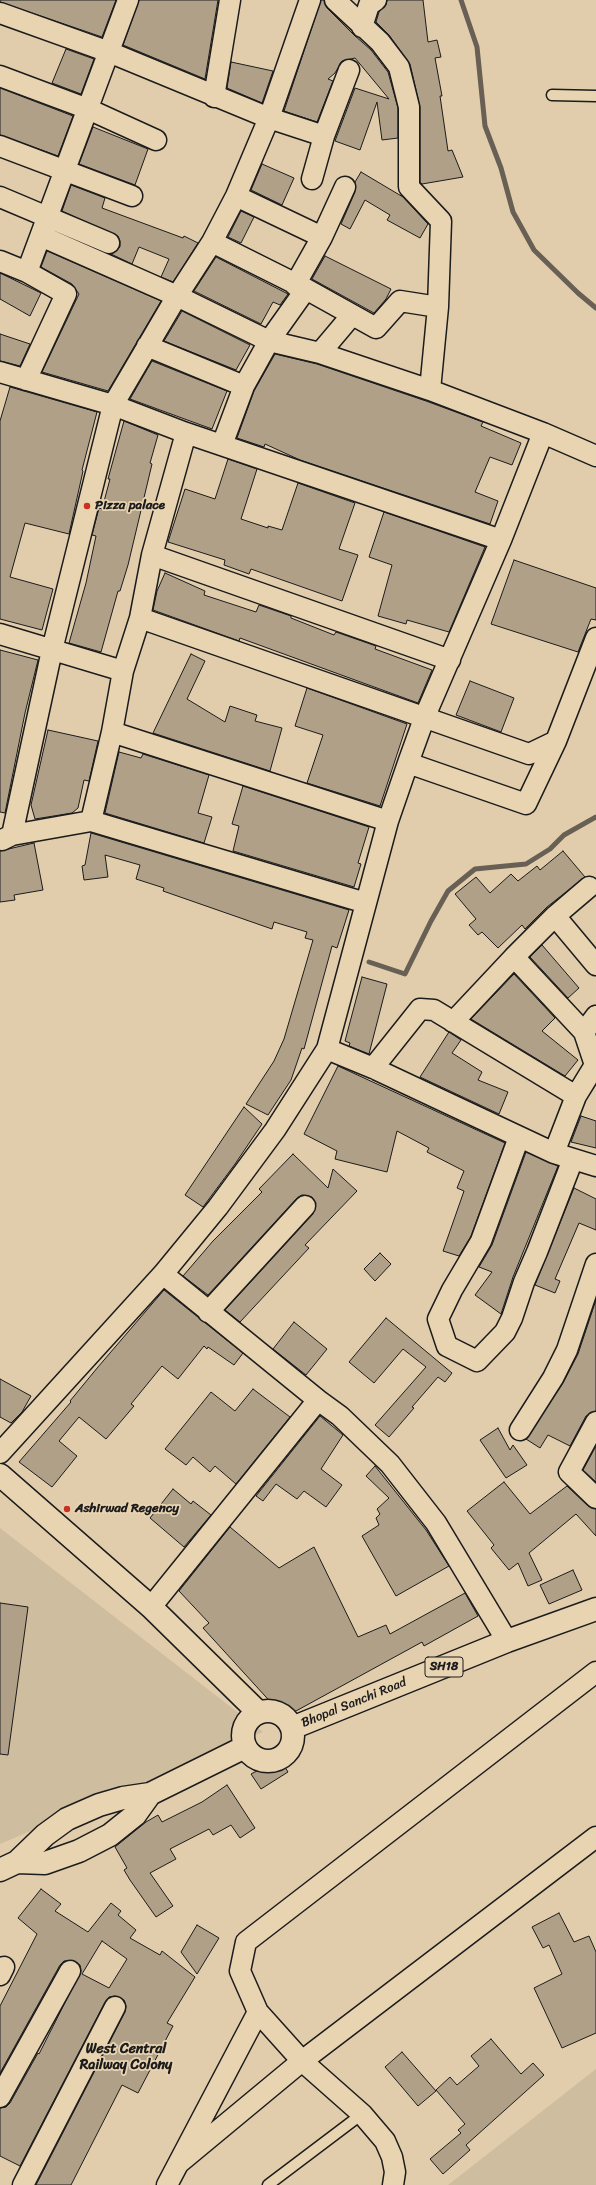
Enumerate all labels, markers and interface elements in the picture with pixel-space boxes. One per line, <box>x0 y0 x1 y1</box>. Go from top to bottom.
place label: Pizza palace <box>95 498 165 514</box>
marker: Pizza palace <box>82 501 92 511</box>
place label: Ashirwad Regency <box>75 1501 179 1517</box>
marker: Ashirwad Regency <box>62 1504 72 1514</box>
road number: SH18 <box>425 1657 463 1677</box>
street label: Bhopal Sanchi Road <box>299 1675 409 1731</box>
district label: West Central Railway Colony <box>80 2041 172 2074</box>

